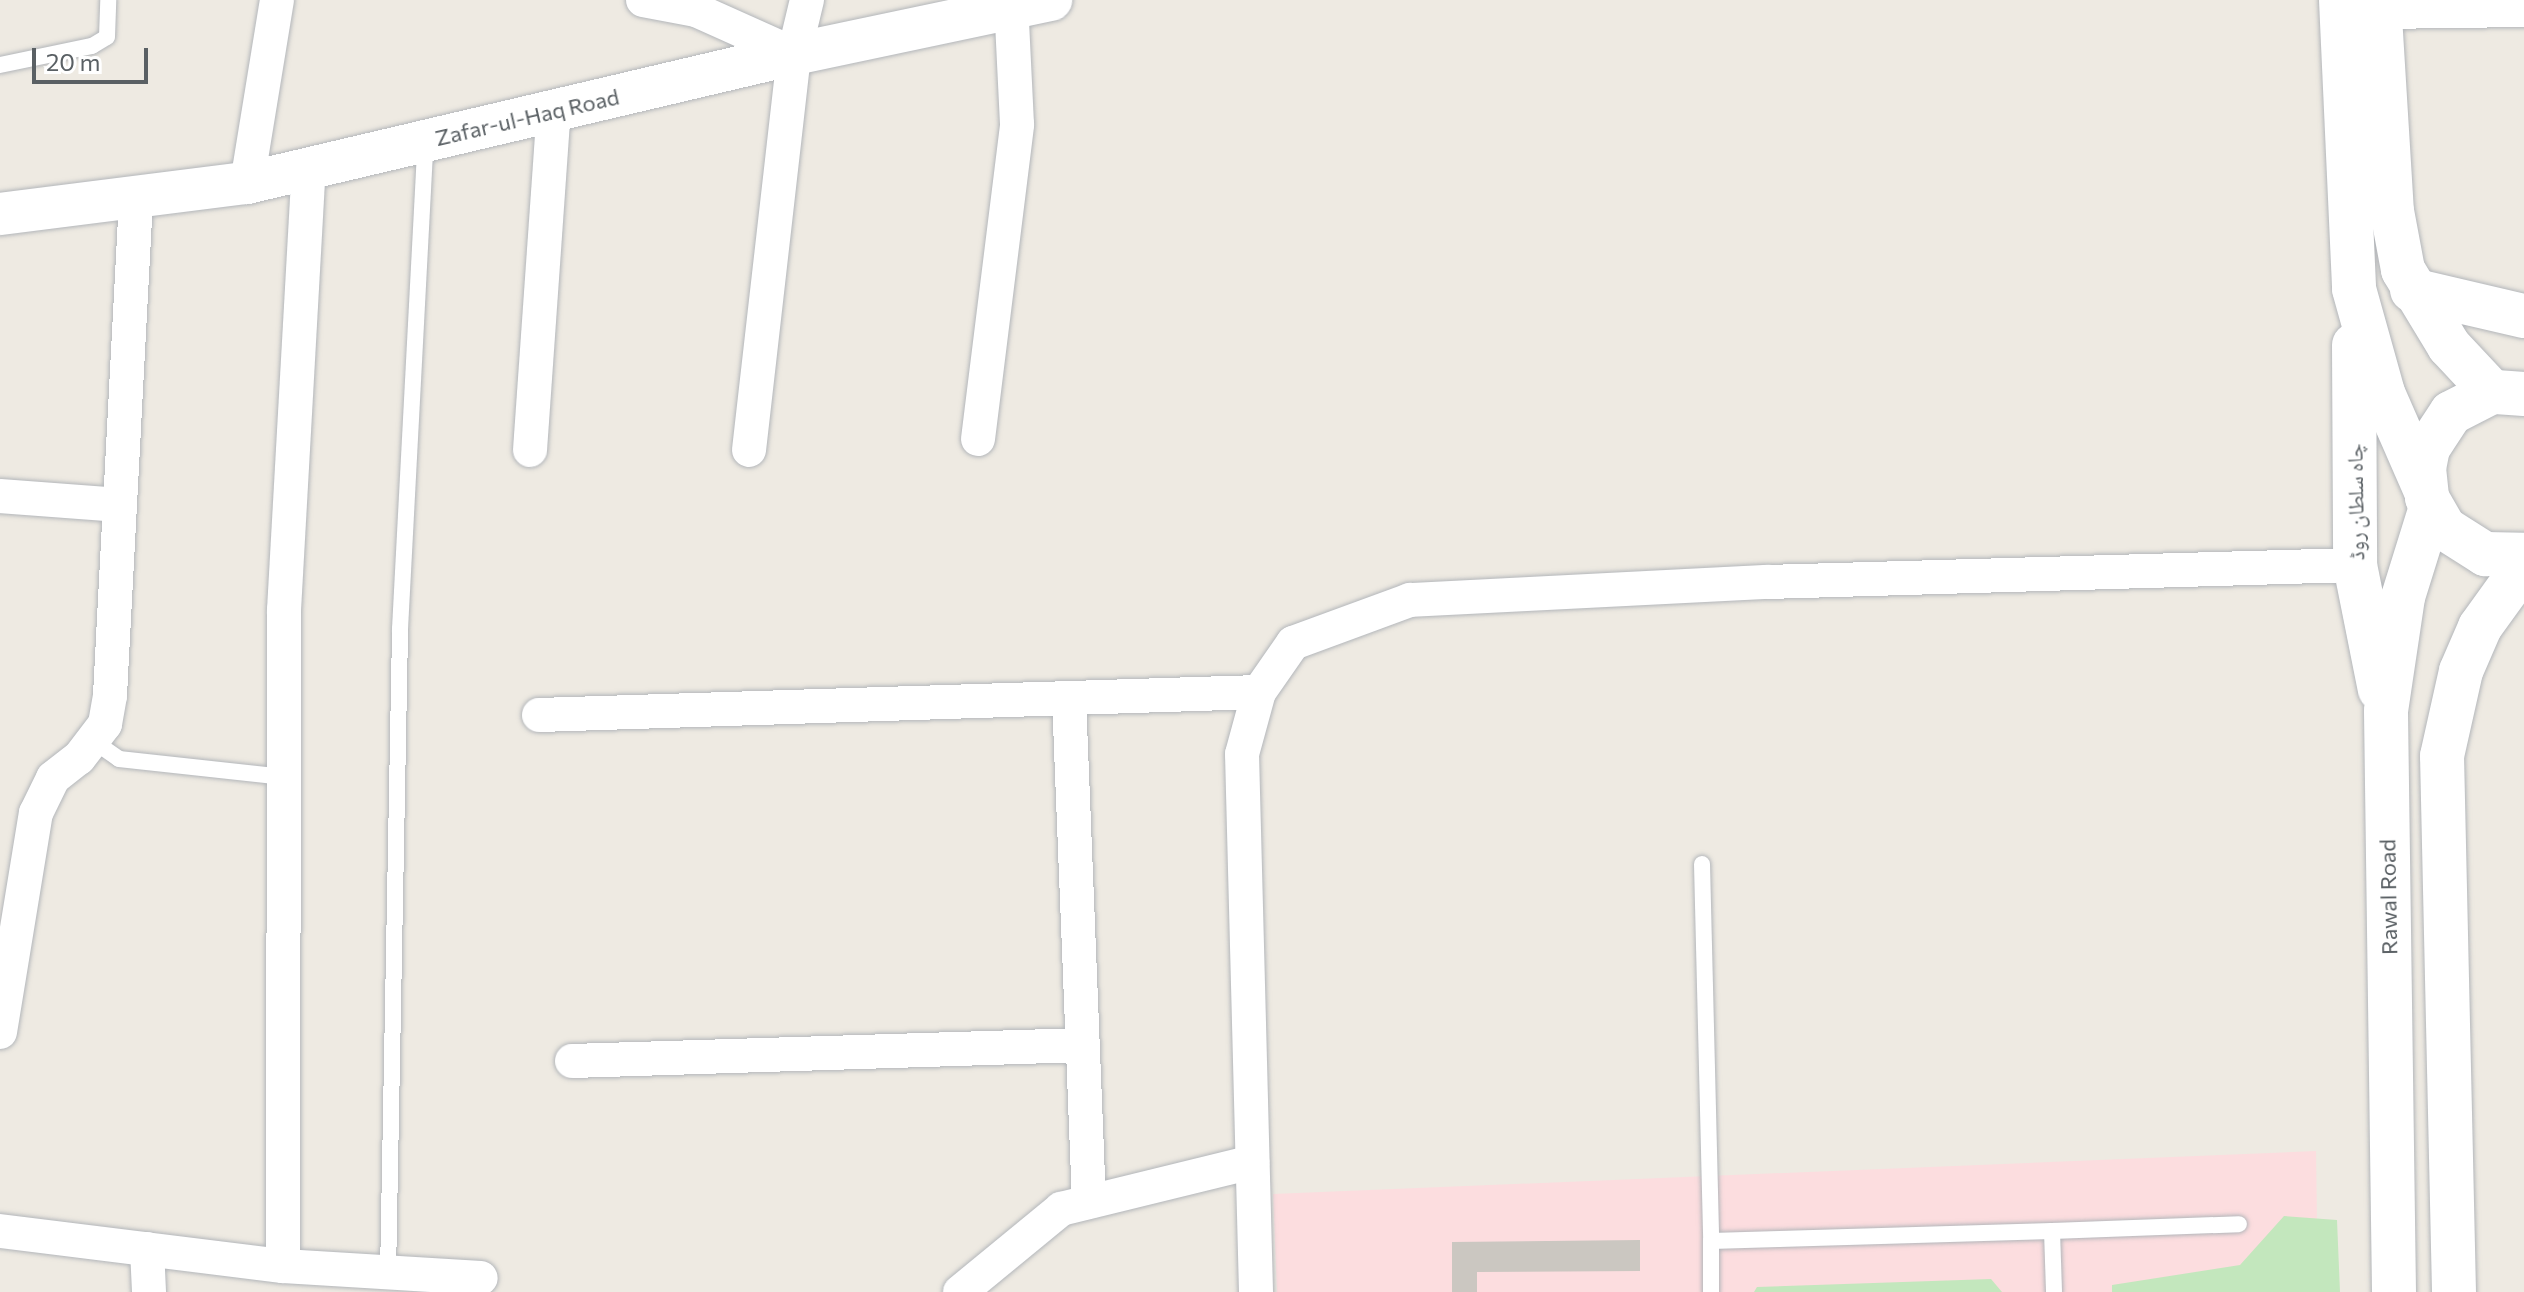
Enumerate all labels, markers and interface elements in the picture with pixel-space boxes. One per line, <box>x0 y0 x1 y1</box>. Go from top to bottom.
scale bar <box>36 32 152 82</box>
text: 20 m <box>46 47 100 76</box>
street label: Zafar-ul-Haq Road <box>432 83 622 151</box>
street label: چاہ سلطان روڈ <box>2341 443 2369 561</box>
street label: Rawal Road <box>2374 839 2402 955</box>

